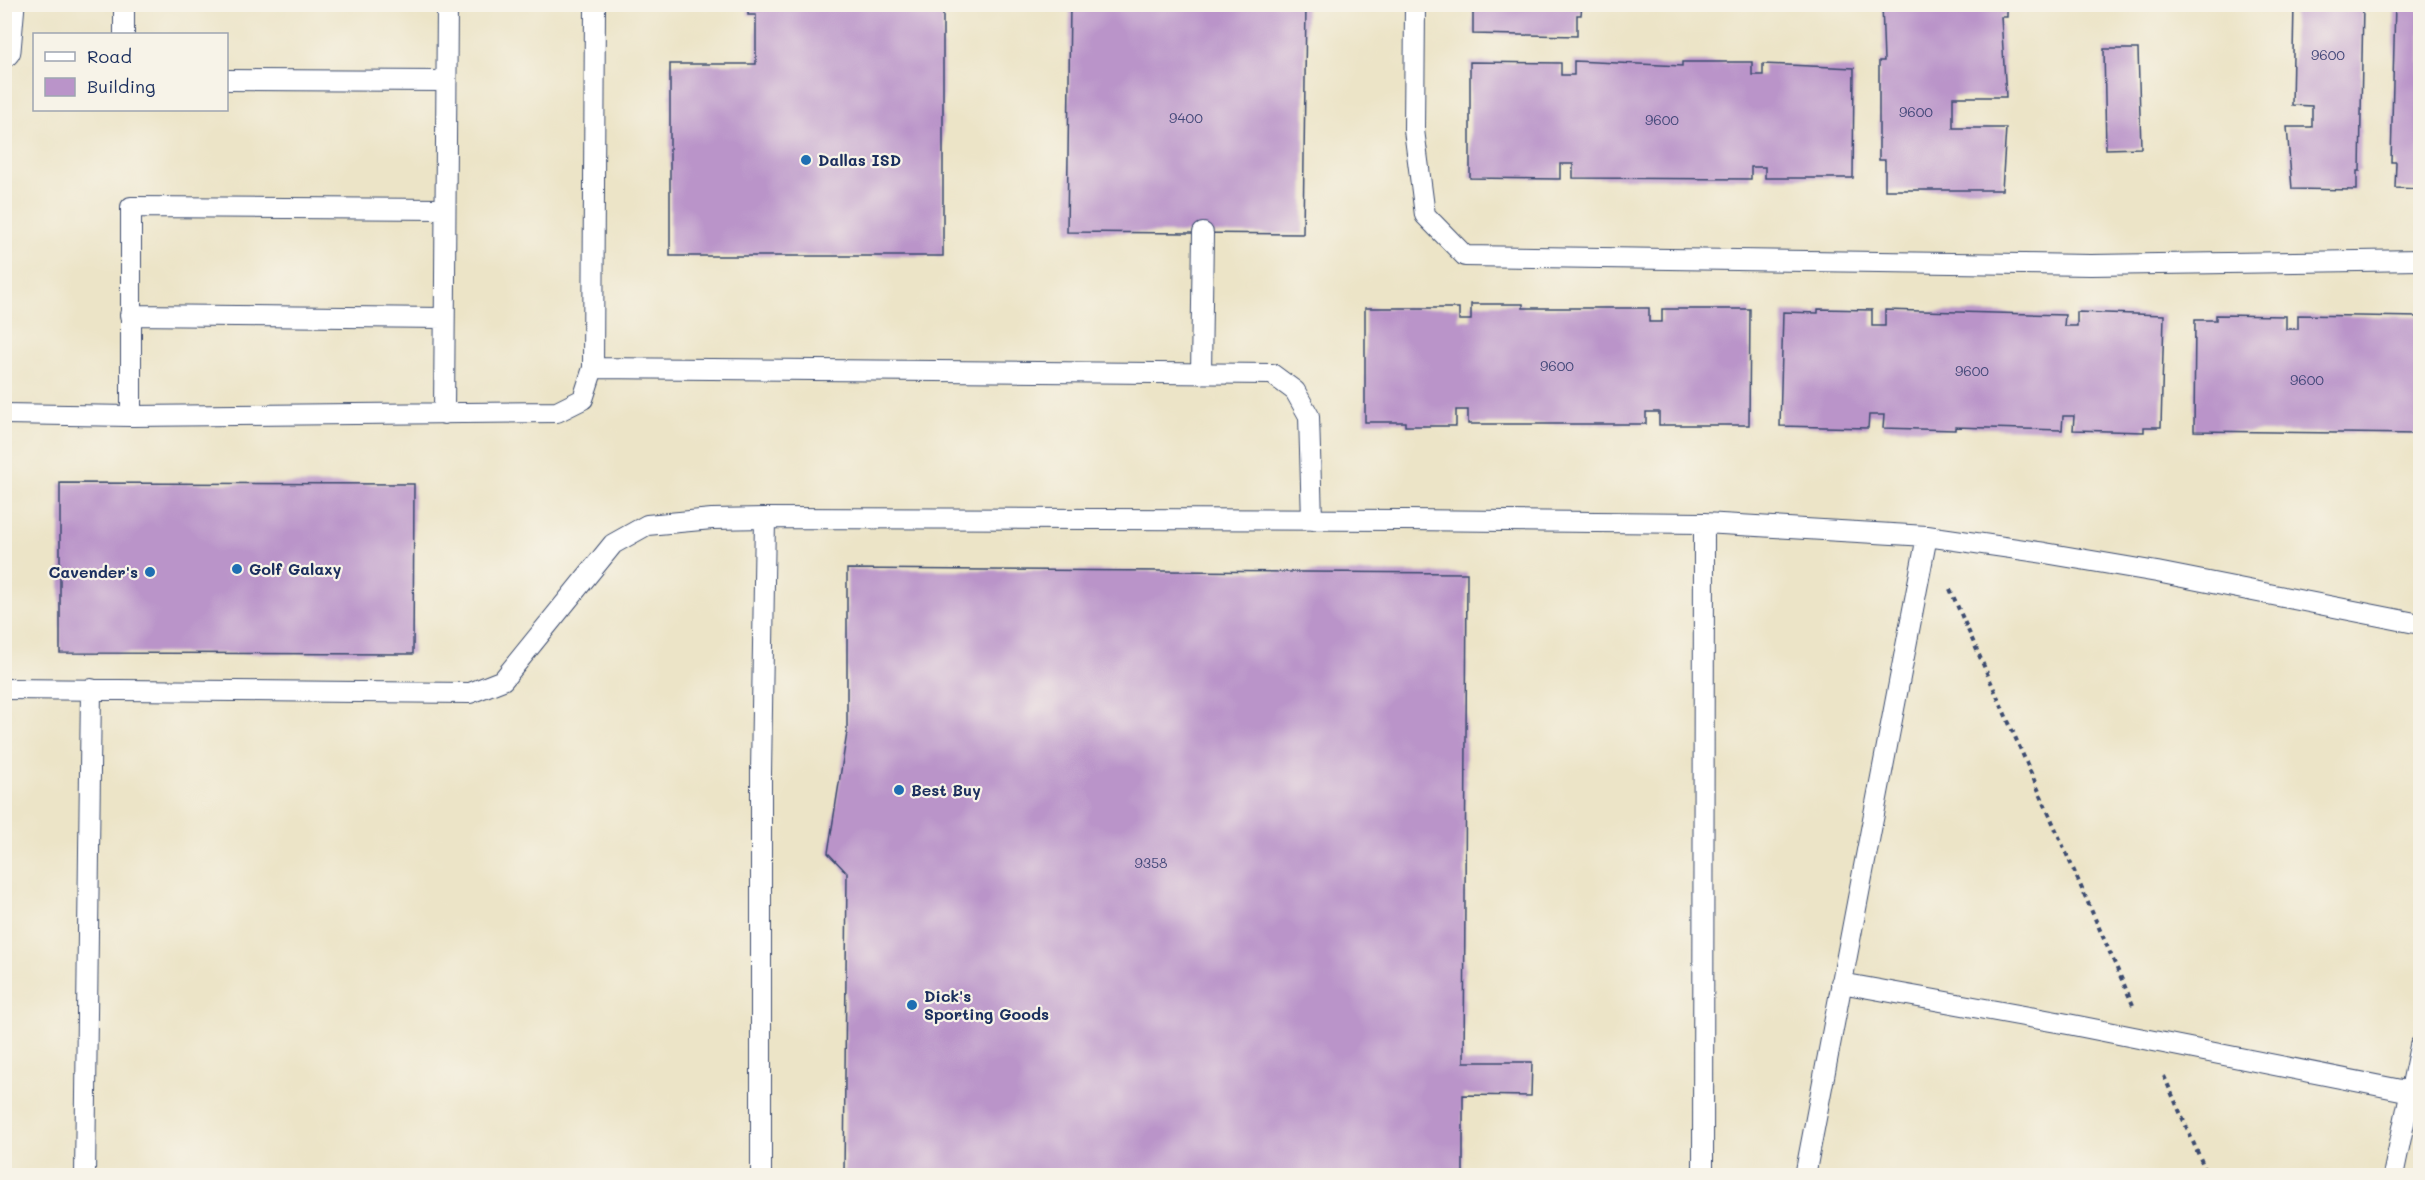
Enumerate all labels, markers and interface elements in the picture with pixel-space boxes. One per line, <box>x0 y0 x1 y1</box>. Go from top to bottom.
legend <box>33 33 228 111</box>
text: Road <box>87 44 132 68</box>
house number: 9600 <box>2311 45 2345 64</box>
text: Building <box>87 74 155 98</box>
house number: 9600 <box>1899 102 1933 121</box>
house number: 9400 <box>1169 108 1203 127</box>
house number: 9600 <box>1645 110 1679 129</box>
place label: Dallas ISD <box>818 149 901 170</box>
marker: Dallas ISD <box>799 153 813 167</box>
house number: 9600 <box>1540 356 1574 375</box>
house number: 9600 <box>1955 361 1989 380</box>
house number: 9600 <box>2290 370 2324 389</box>
place label: Golf Galaxy <box>249 558 342 579</box>
place label: Cavender's <box>49 561 138 582</box>
marker: Golf Galaxy <box>230 562 244 576</box>
marker: Cavender's <box>143 565 157 579</box>
place label: Best Buy <box>911 779 981 800</box>
marker: Best Buy <box>892 783 906 797</box>
house number: 9358 <box>1134 853 1168 872</box>
place label: Dick's Sporting Goods <box>924 985 1049 1024</box>
marker: Dick's Sporting Goods <box>905 998 919 1012</box>

